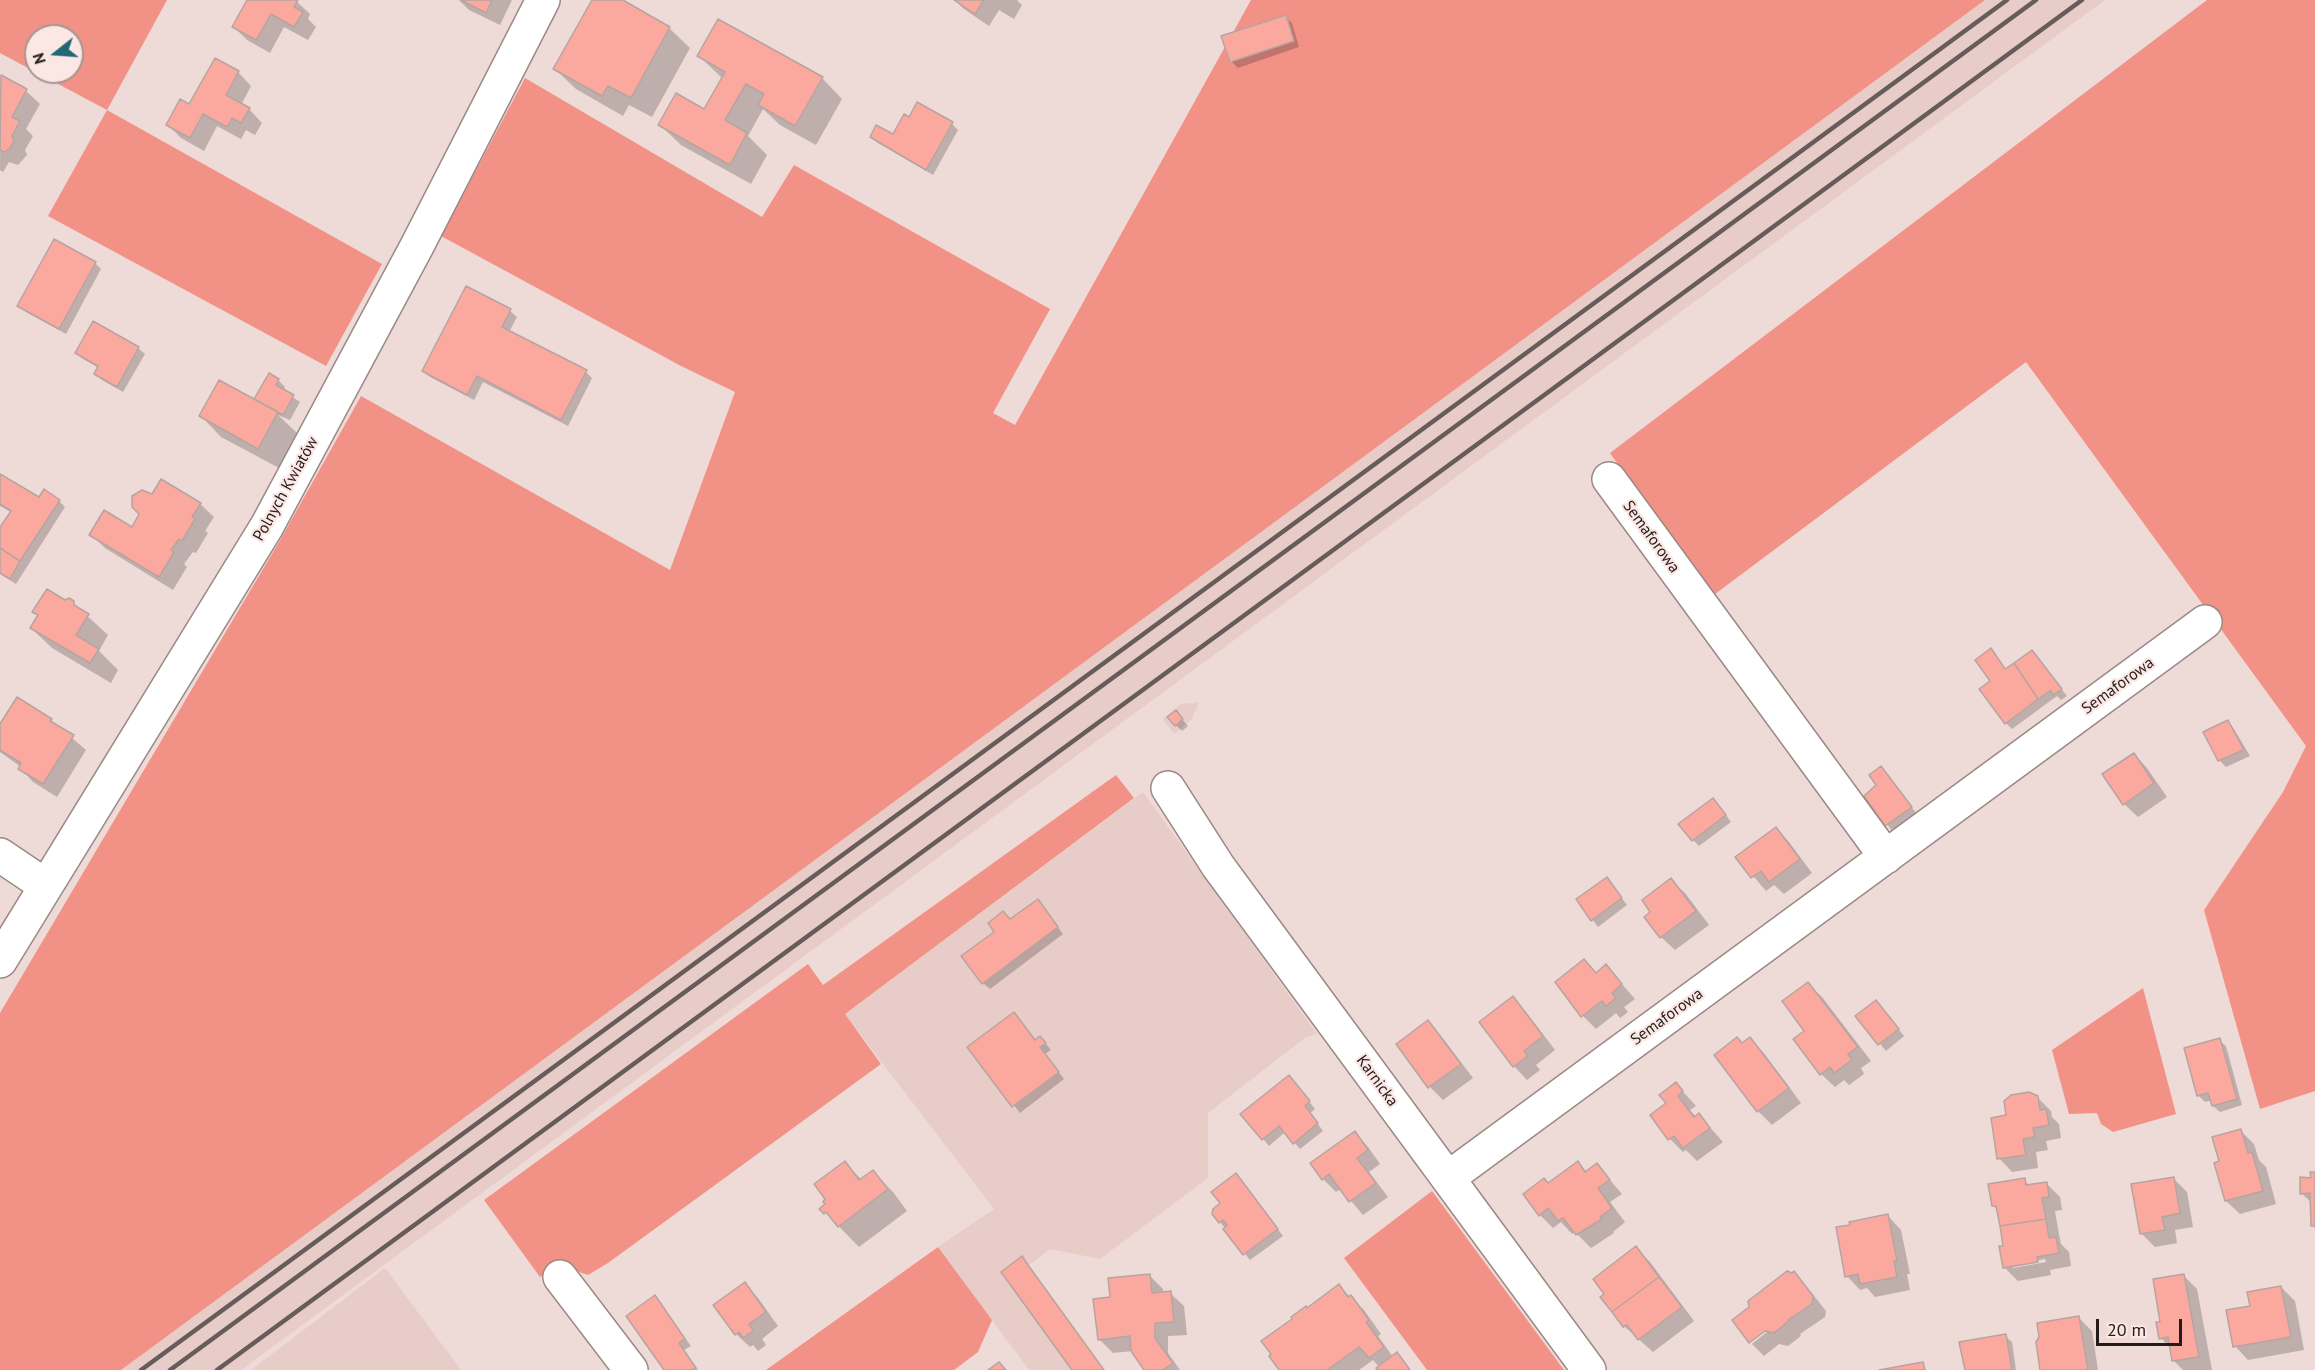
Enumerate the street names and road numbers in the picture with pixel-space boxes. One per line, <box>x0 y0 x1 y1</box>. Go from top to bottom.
street label: Polnych Kwiatów <box>249 434 323 544</box>
street label: Semaforowa <box>1618 497 1684 577</box>
street label: Semaforowa <box>2078 653 2158 719</box>
street label: Semaforowa <box>1627 984 1707 1050</box>
street label: Karnicka <box>1352 1052 1402 1110</box>

